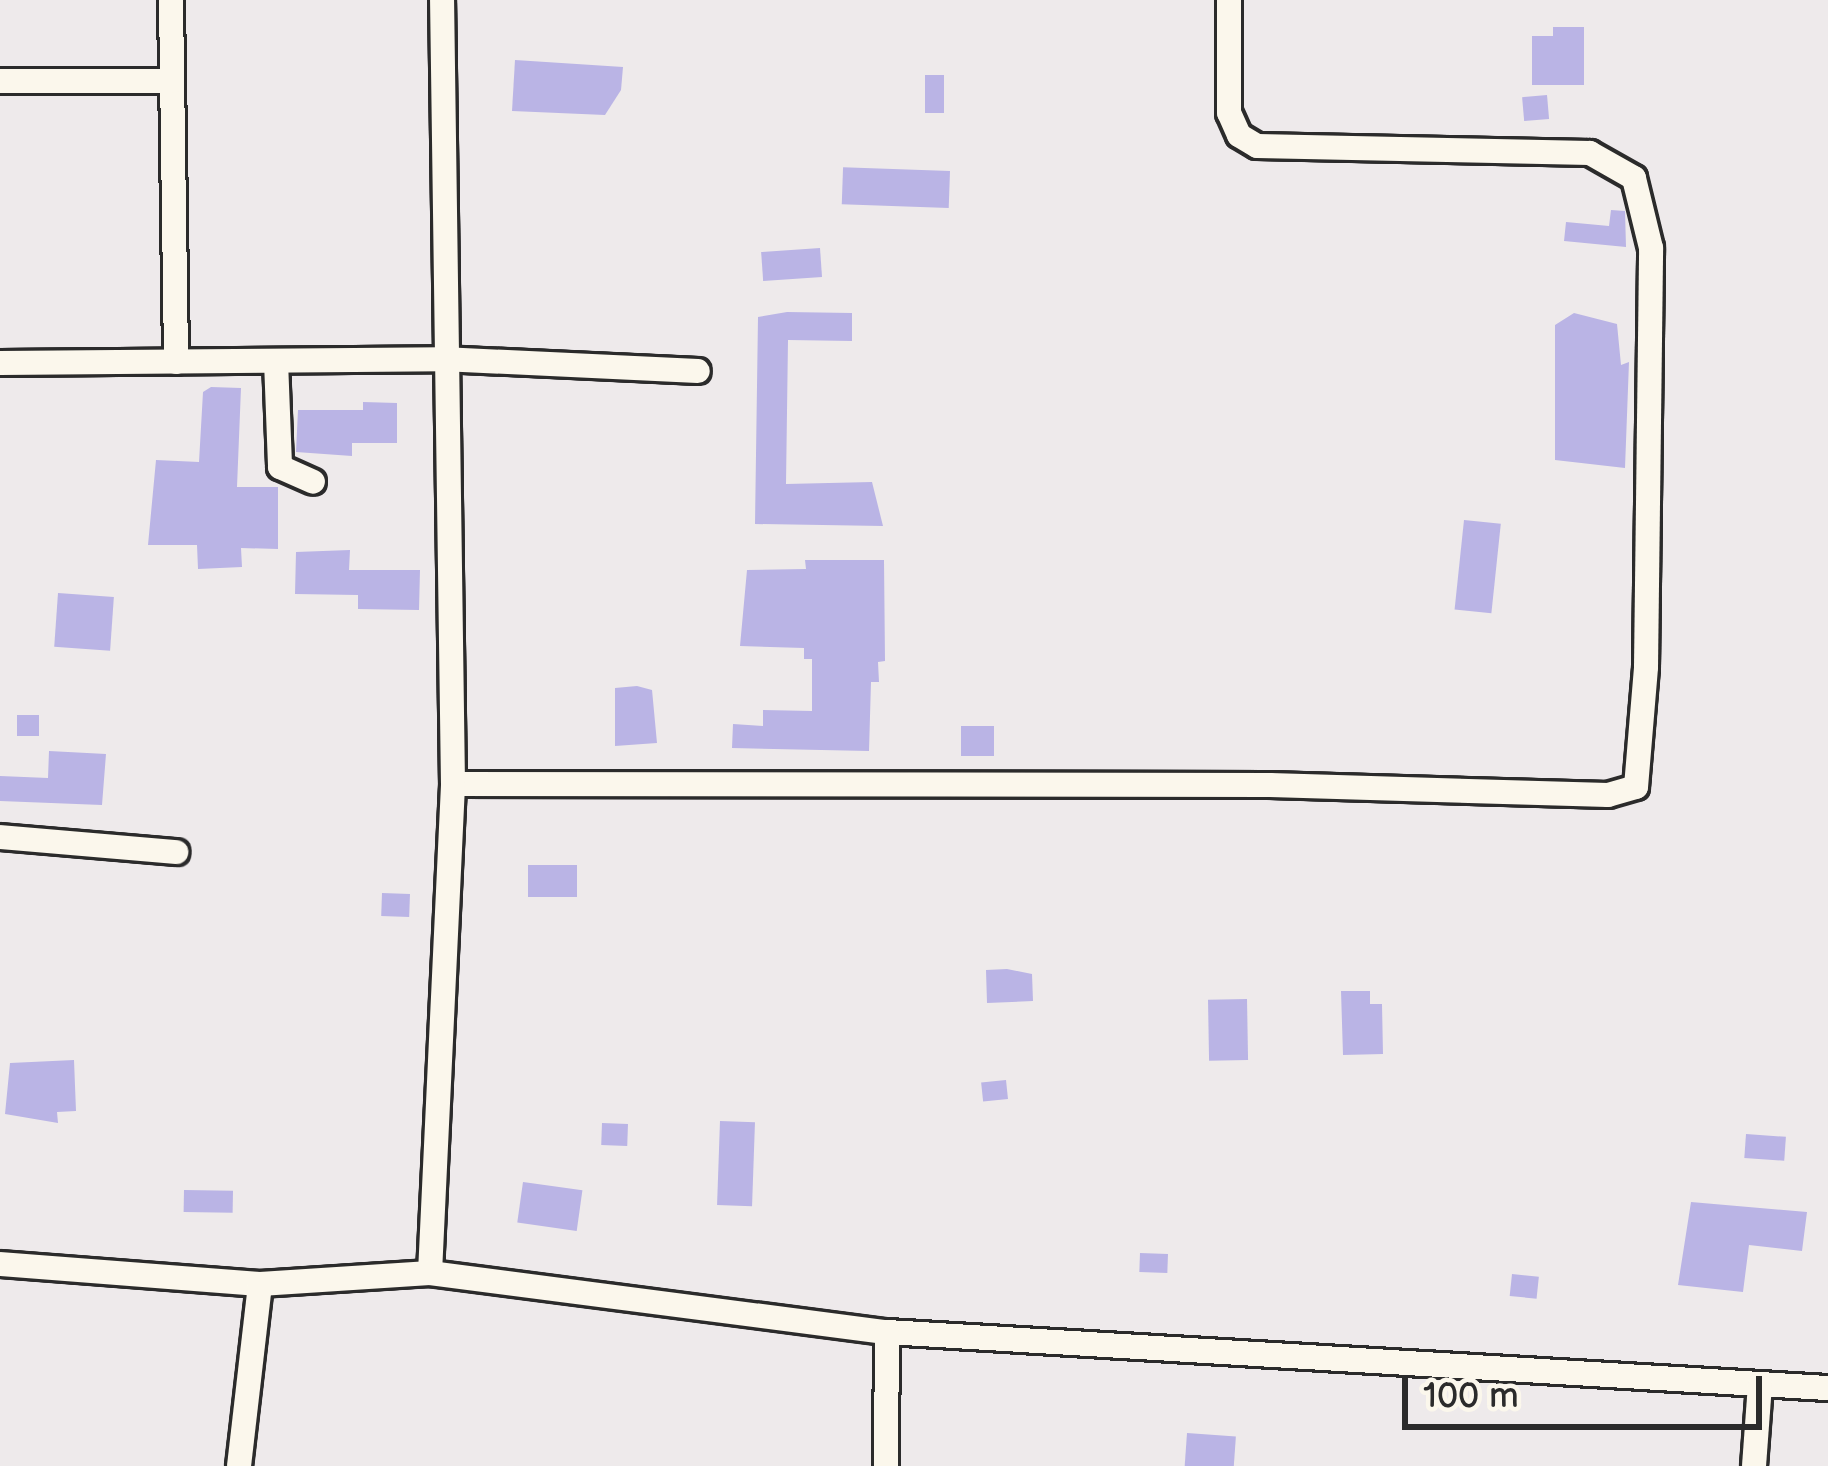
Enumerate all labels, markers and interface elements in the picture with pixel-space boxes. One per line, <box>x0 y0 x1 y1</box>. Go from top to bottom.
scale bar <box>1408 1352 1768 1426</box>
text: 100 m <box>1423 1375 1519 1418</box>

